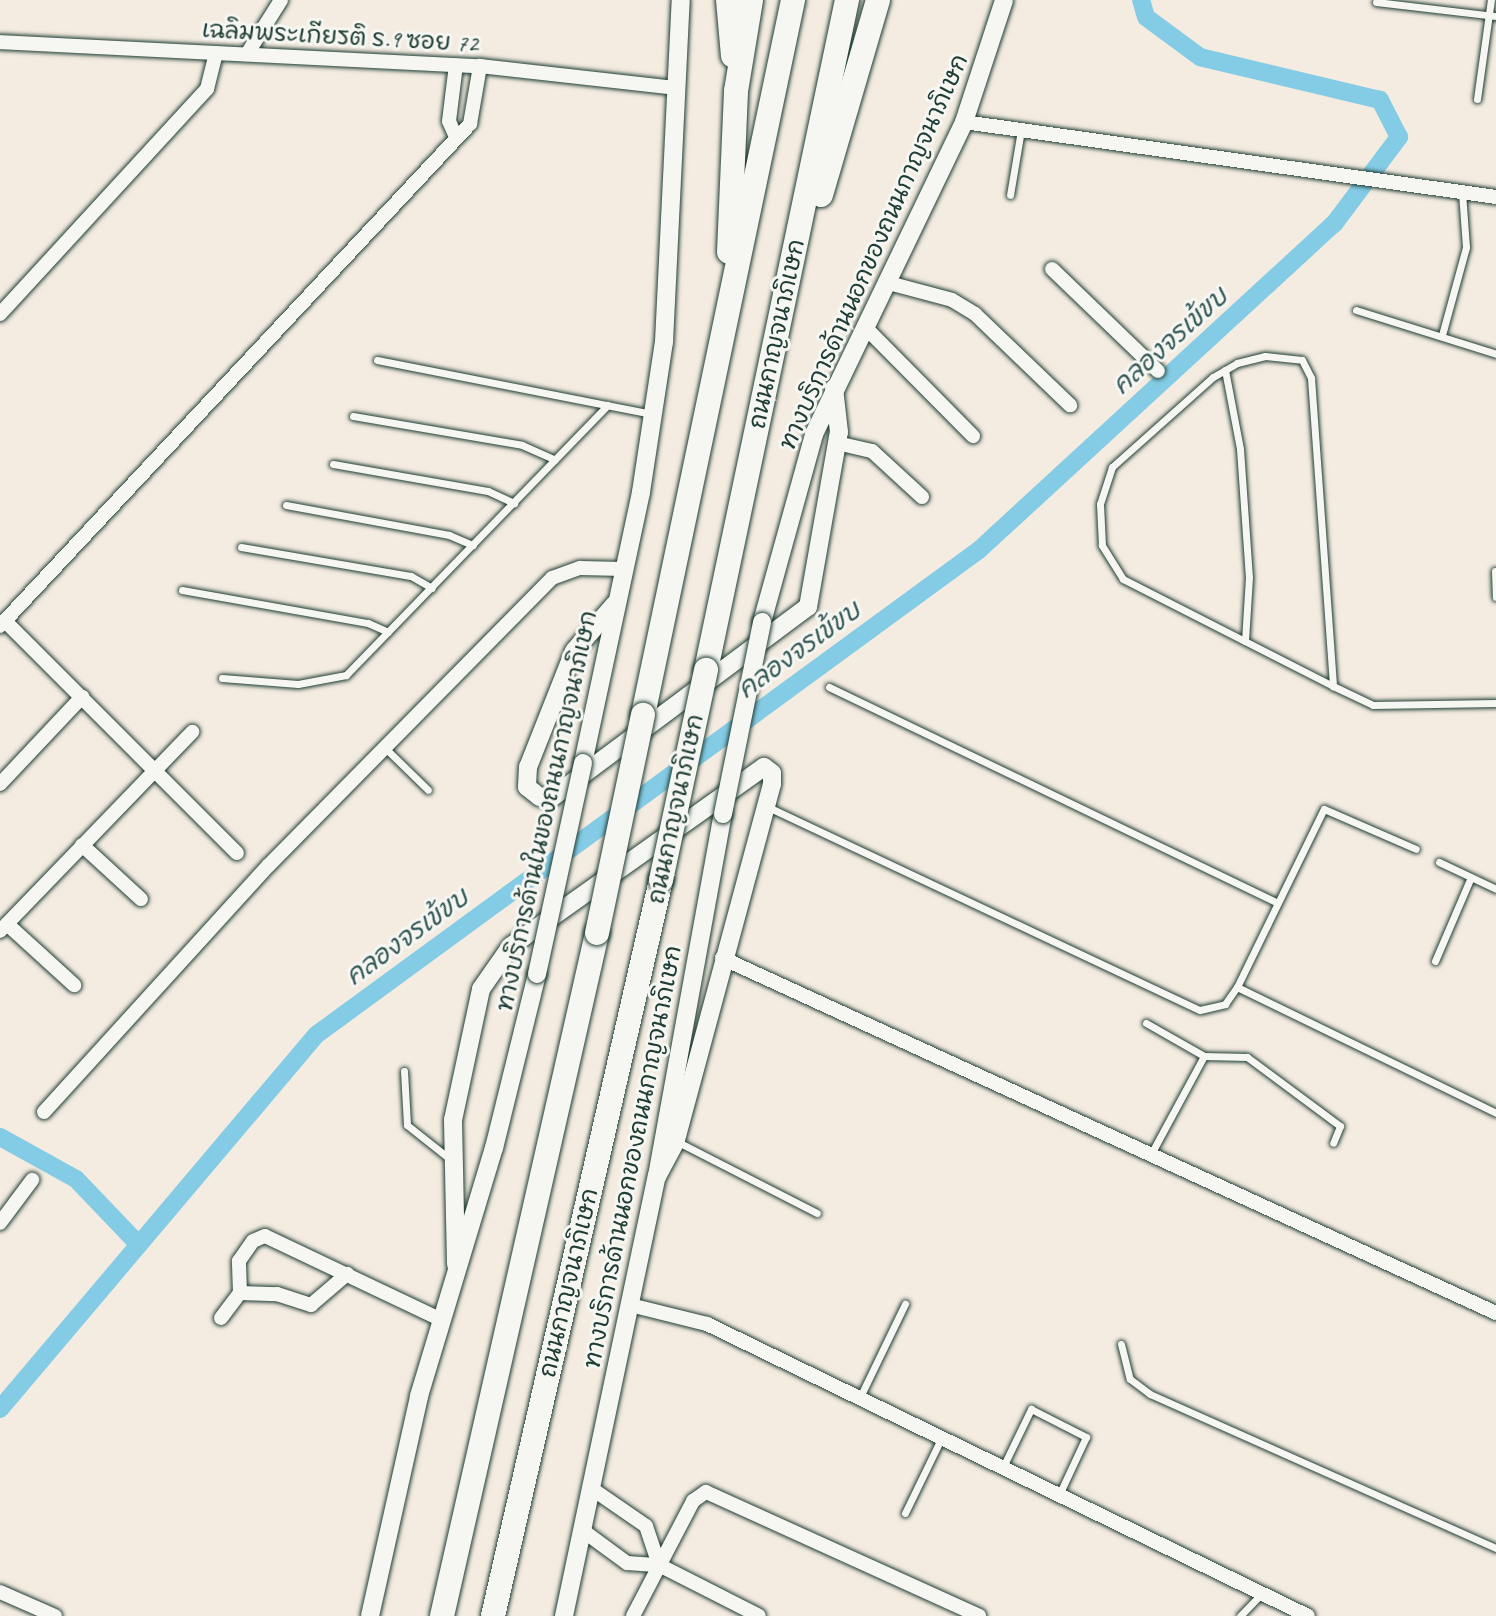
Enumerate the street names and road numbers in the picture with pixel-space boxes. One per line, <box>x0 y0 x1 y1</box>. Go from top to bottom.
street label: เฉลิมพระเกียรติ ร.9 ซอย 72 <box>201 15 479 59</box>
street label: ทางบริการด้านนอกของถนนกาญจนาภิเษก <box>773 50 975 454</box>
street label: ถนนกาญจนาภิเษก <box>743 236 811 432</box>
street label: ทางบริการด้านในของถนนกาญจนาภิเษก <box>490 608 604 1014</box>
street label: ถนนกาญจนาภิเษก <box>642 711 710 907</box>
street label: ทางบริการด้านนอกของถนนกาญจนาภิเษก <box>578 943 688 1371</box>
street label: ถนนกาญจนาภิเษก <box>533 1186 605 1380</box>

